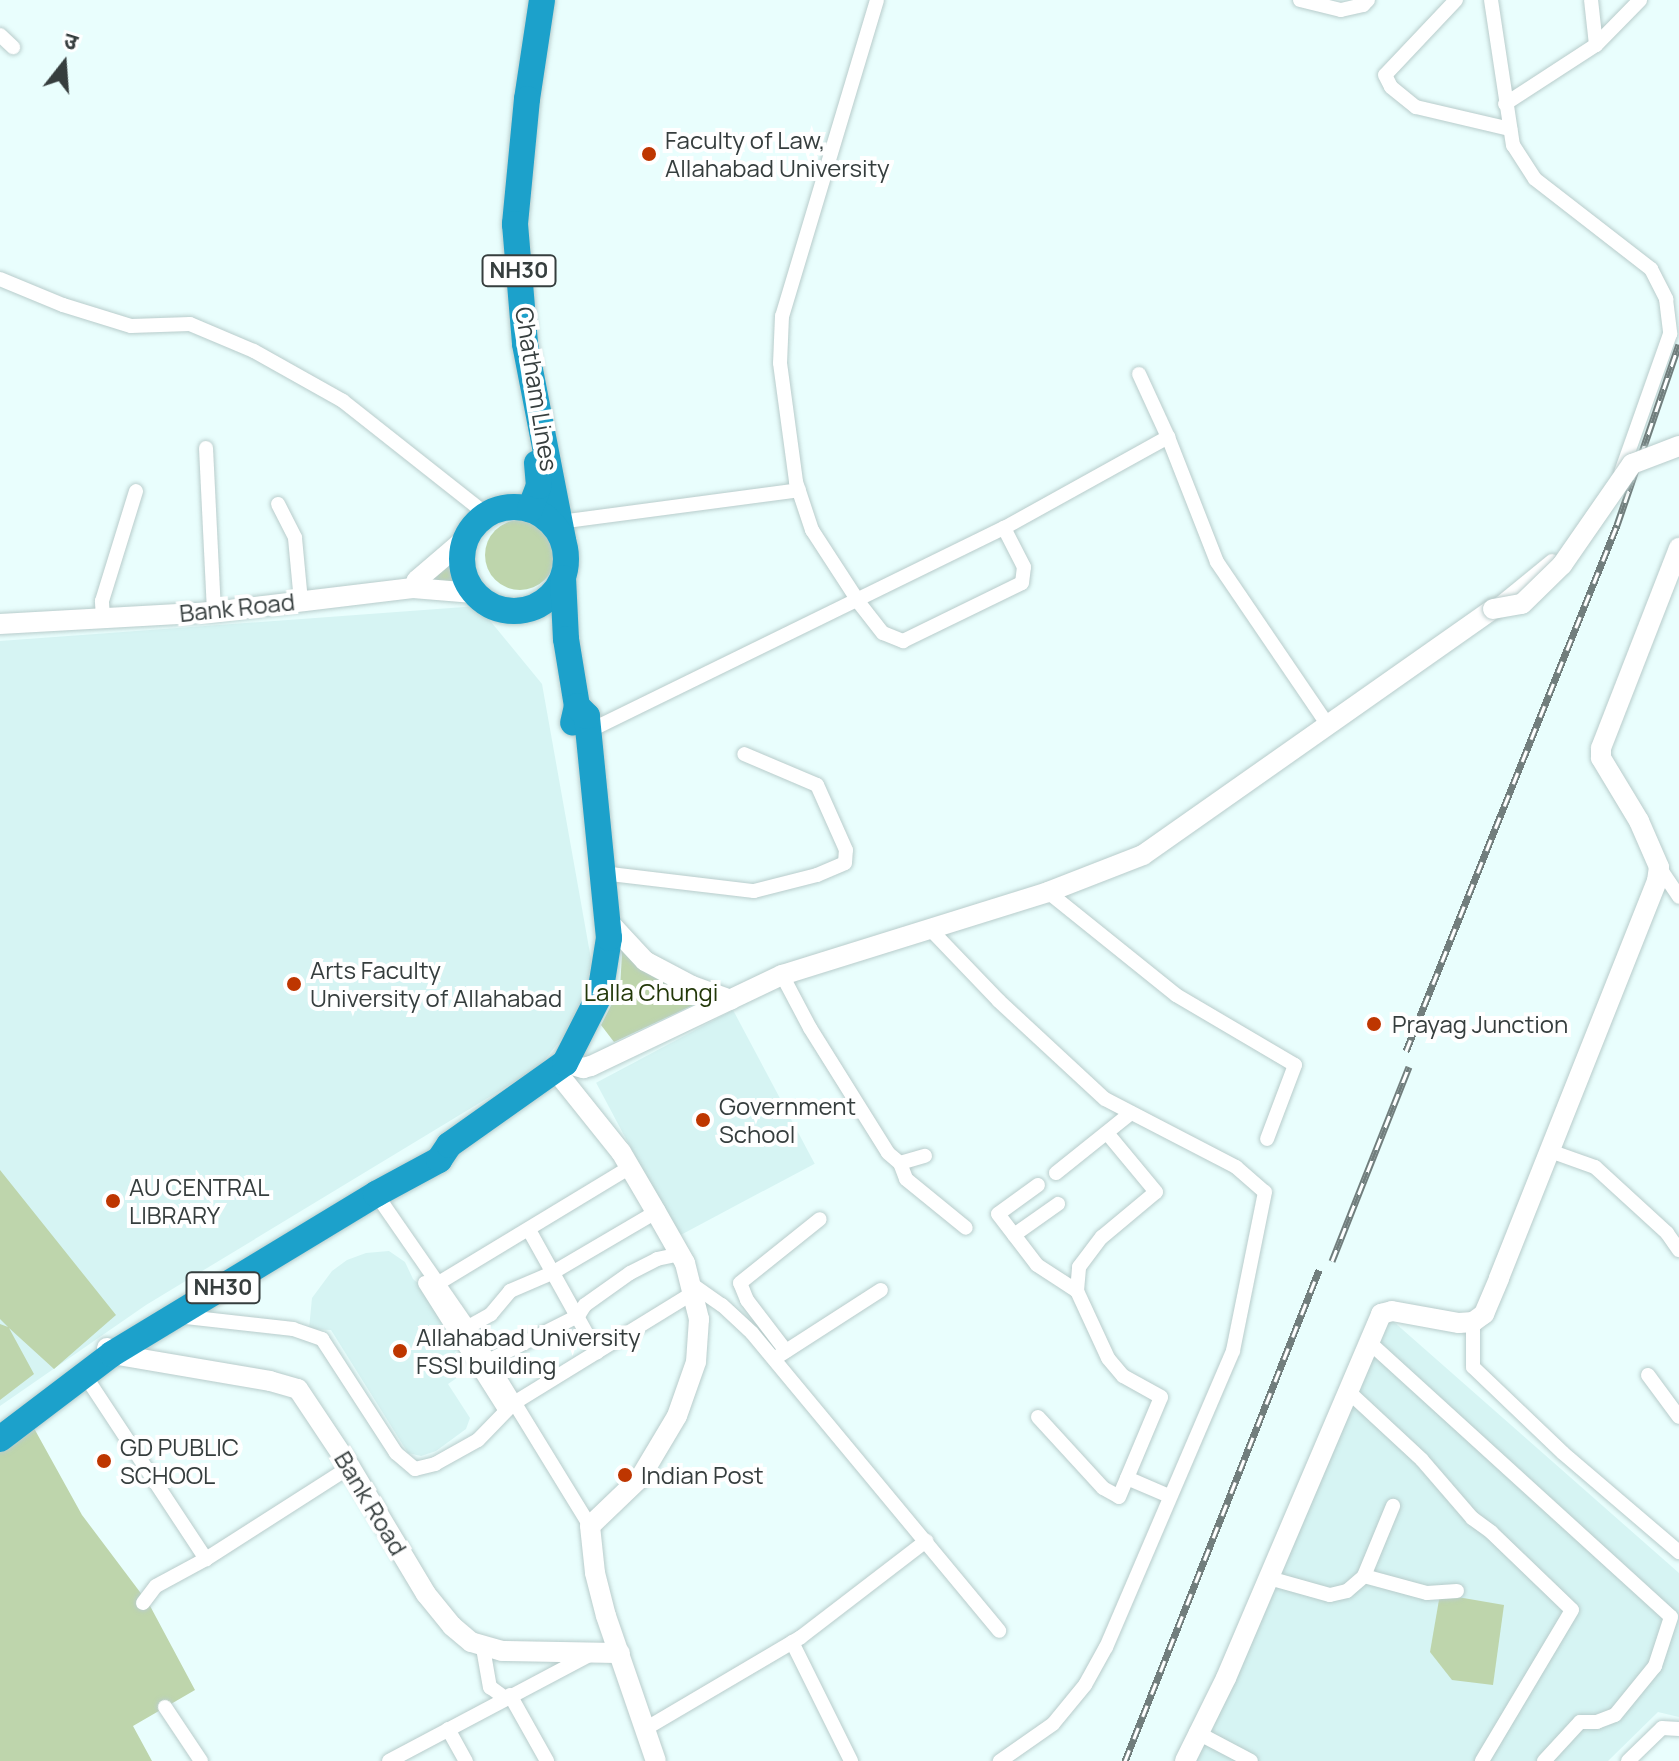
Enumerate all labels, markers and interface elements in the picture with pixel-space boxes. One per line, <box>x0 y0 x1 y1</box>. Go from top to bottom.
north arrow <box>24 24 104 104</box>
text: उ <box>60 25 82 57</box>
place label: Faculty of Law, Allahabad University <box>665 126 890 182</box>
marker: Faculty of Law, Allahabad University <box>640 145 658 163</box>
road number: NH30 <box>481 253 557 289</box>
street label: Chatham Lines <box>510 305 564 473</box>
street label: Bank Road <box>178 587 296 627</box>
place label: Arts Faculty University of Allahabad <box>310 956 562 1012</box>
marker: Arts Faculty University of Allahabad <box>285 975 303 993</box>
park label: Lalla Chungi <box>584 978 718 1006</box>
place label: Prayag Junction <box>1392 1010 1568 1038</box>
marker: Prayag Junction <box>1363 1013 1385 1035</box>
place label: Government School <box>719 1092 856 1148</box>
marker: Government School <box>694 1111 712 1129</box>
place label: AU CENTRAL LIBRARY <box>129 1173 270 1229</box>
marker: AU CENTRAL LIBRARY <box>104 1192 122 1210</box>
road number: NH30 <box>185 1270 261 1306</box>
place label: Allahabad University FSSI building <box>416 1323 641 1379</box>
marker: Allahabad University FSSI building <box>391 1342 409 1360</box>
place label: GD PUBLIC SCHOOL <box>120 1433 239 1489</box>
street label: Bank Road <box>329 1446 413 1560</box>
marker: GD PUBLIC SCHOOL <box>95 1452 113 1470</box>
place label: Indian Post <box>641 1461 764 1489</box>
marker: Indian Post <box>616 1466 634 1484</box>

